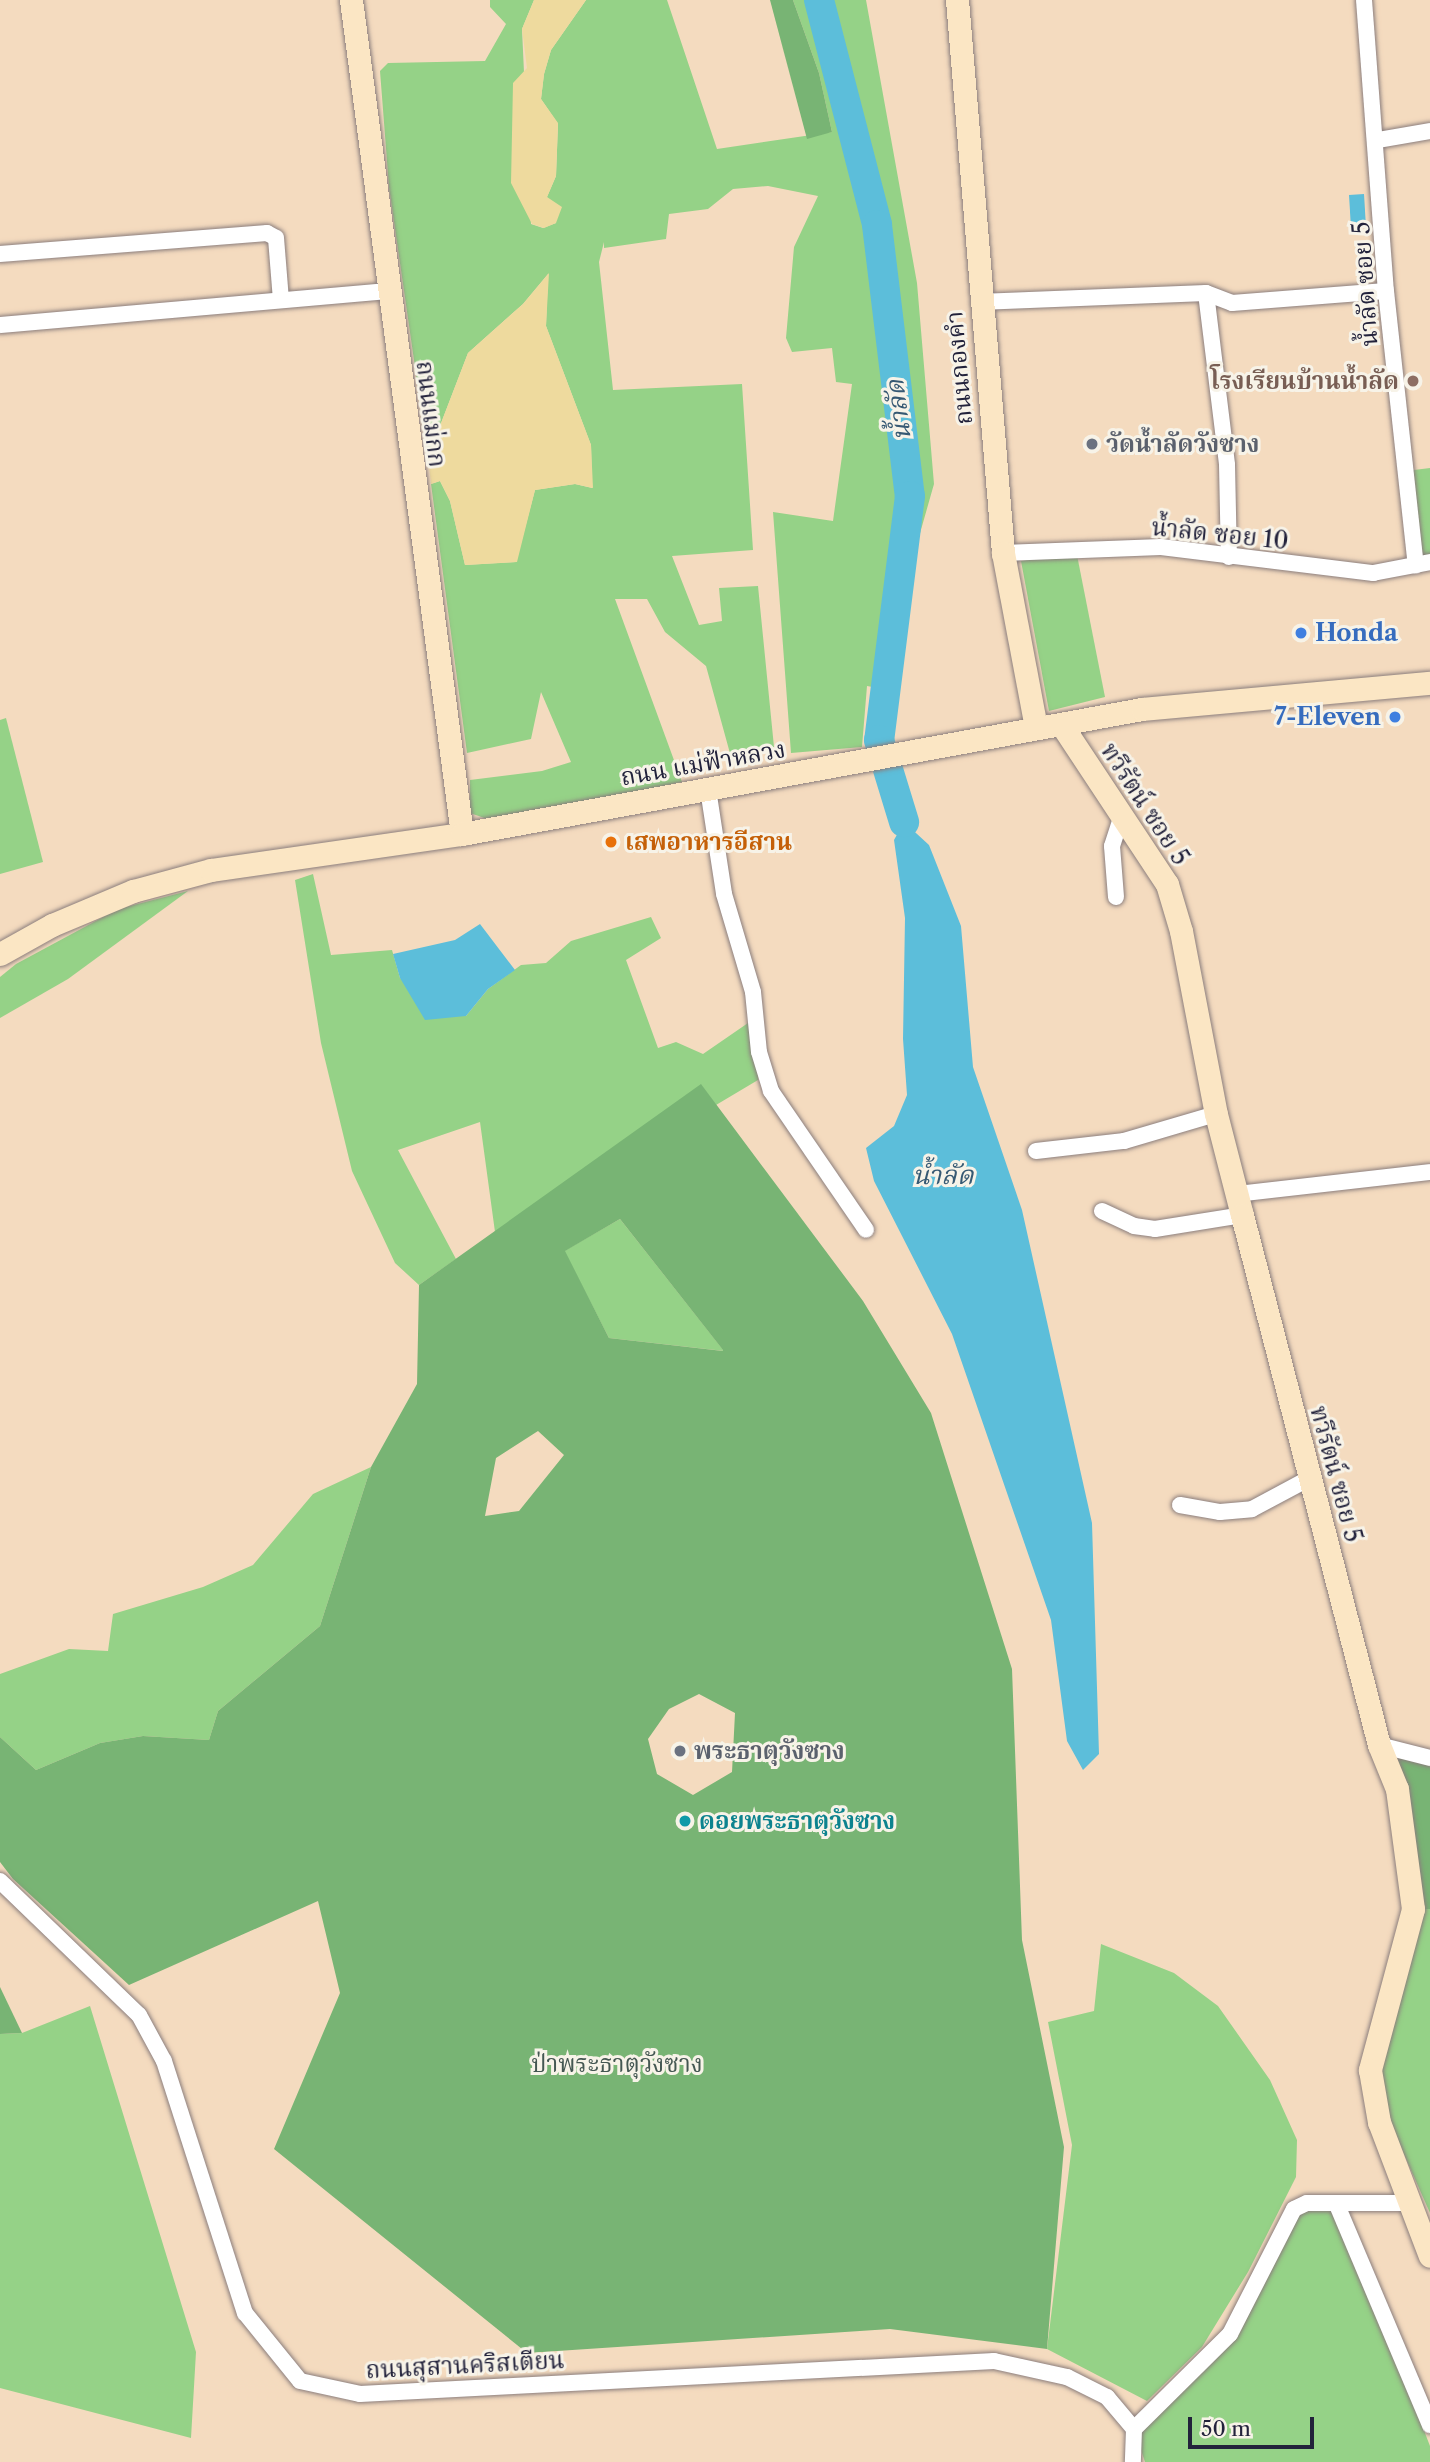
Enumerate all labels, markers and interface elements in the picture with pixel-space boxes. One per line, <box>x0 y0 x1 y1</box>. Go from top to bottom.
street label: น้ำลัด ซอย 5 <box>1346 221 1384 347</box>
street label: ถนนกองคำ <box>940 310 978 426</box>
street label: ถนนแม่กก <box>410 359 452 469</box>
place label: โรงเรียนบ้านน้ำลัด <box>1210 367 1399 395</box>
marker: โรงเรียนบ้านน้ำลัด <box>1405 373 1421 389</box>
water label: น้ำลัด <box>880 378 918 442</box>
place label: วัดน้ำลัดวังซาง <box>1106 430 1259 458</box>
marker: วัดน้ำลัดวังซาง <box>1084 436 1100 452</box>
street label: น้ำลัด ซอย 10 <box>1150 512 1290 556</box>
place label: Honda <box>1315 619 1398 647</box>
marker: Honda <box>1293 625 1309 641</box>
place label: 7-Eleven <box>1274 703 1381 731</box>
marker: 7-Eleven <box>1387 709 1403 725</box>
street label: ถนน แม่ฟ้าหลวง <box>618 734 788 792</box>
street label: ทวีรัตน์ ซอย 5 <box>1095 738 1195 870</box>
place label: เสพอาหารอีสาน <box>625 828 792 856</box>
marker: เสพอาหารอีสาน <box>603 834 619 850</box>
water label: น้ำลัด <box>912 1160 974 1192</box>
street label: ทวีรัตน์ ซอย 5 <box>1304 1403 1368 1545</box>
place label: พระธาตุวังซาง <box>694 1737 845 1765</box>
marker: พระธาตุวังซาง <box>672 1743 688 1759</box>
place label: ดอยพระธาตุวังซาง <box>699 1807 895 1835</box>
marker: ดอยพระธาตุวังซาง <box>677 1813 693 1829</box>
park label: ป่าพระธาตุวังซาง <box>531 2050 703 2078</box>
street label: ถนนสุสานคริสเตียน <box>365 2345 565 2385</box>
scale bar <box>1192 2402 1318 2446</box>
text: 50 m <box>1201 2416 1251 2441</box>

